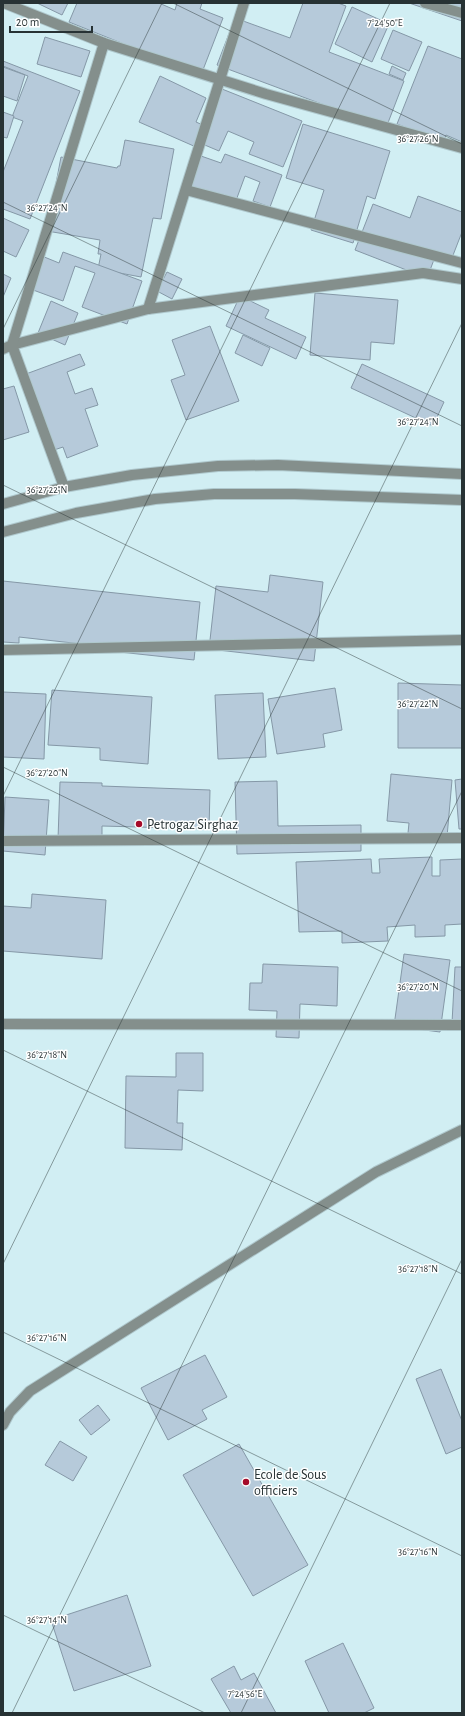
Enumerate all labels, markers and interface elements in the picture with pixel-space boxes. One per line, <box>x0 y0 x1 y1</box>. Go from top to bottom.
scale bar <box>10 8 92 34</box>
text: 20 m <box>16 16 39 28</box>
text: 7°24'50"E <box>367 18 403 28</box>
text: 36°27'26"N <box>397 134 439 144</box>
text: 36°27'24"N <box>26 203 68 213</box>
text: 36°27'24"N <box>397 417 439 427</box>
text: 36°27'22"N <box>27 485 67 495</box>
text: 36°27'22"N <box>398 699 438 709</box>
text: 36°27'20"N <box>26 768 68 778</box>
place label: Petrogaz Sirghaz <box>147 818 238 832</box>
marker: Petrogaz Sirghaz <box>134 819 144 829</box>
text: 36°27'20"N <box>397 982 439 992</box>
text: 36°27'18"N <box>27 1050 67 1060</box>
text: 36°27'18"N <box>398 1264 438 1274</box>
text: 36°27'16"N <box>27 1333 67 1343</box>
place label: Ecole de Sous officiers <box>254 1468 326 1498</box>
marker: Ecole de Sous officiers <box>241 1477 251 1487</box>
text: 36°27'16"N <box>398 1547 438 1557</box>
text: 36°27'14"N <box>27 1615 67 1625</box>
text: 7°24'56"E <box>228 1689 262 1699</box>

